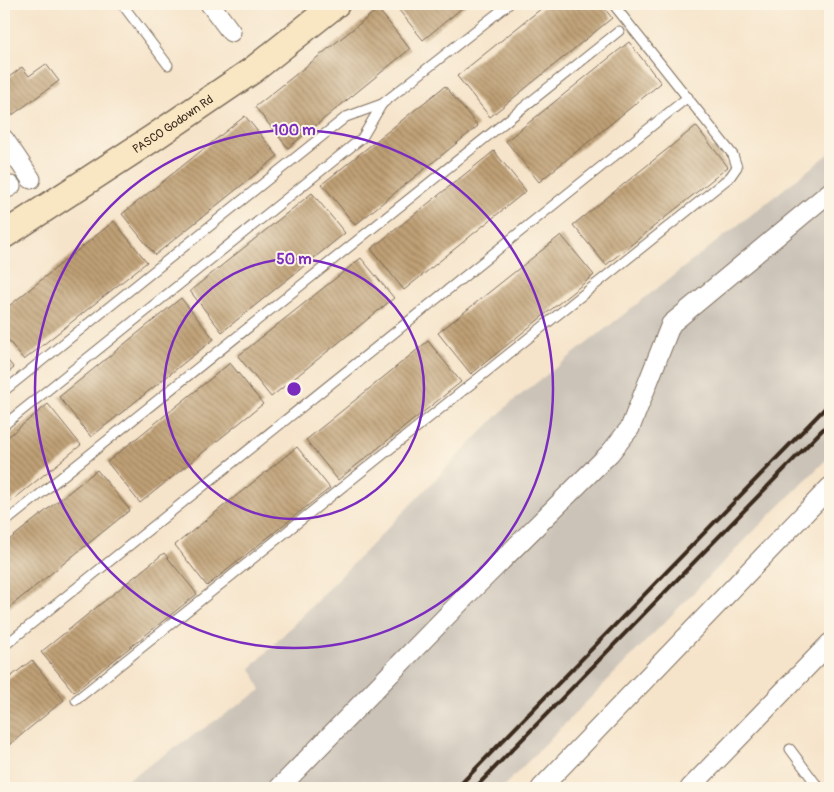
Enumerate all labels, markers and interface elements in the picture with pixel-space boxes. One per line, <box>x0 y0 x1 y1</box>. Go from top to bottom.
street label: PASCO Godown Rd <box>130 92 216 157</box>
text: 100 m <box>273 121 315 140</box>
text: 50 m <box>277 250 311 269</box>
centre of rings <box>285 380 303 398</box>

